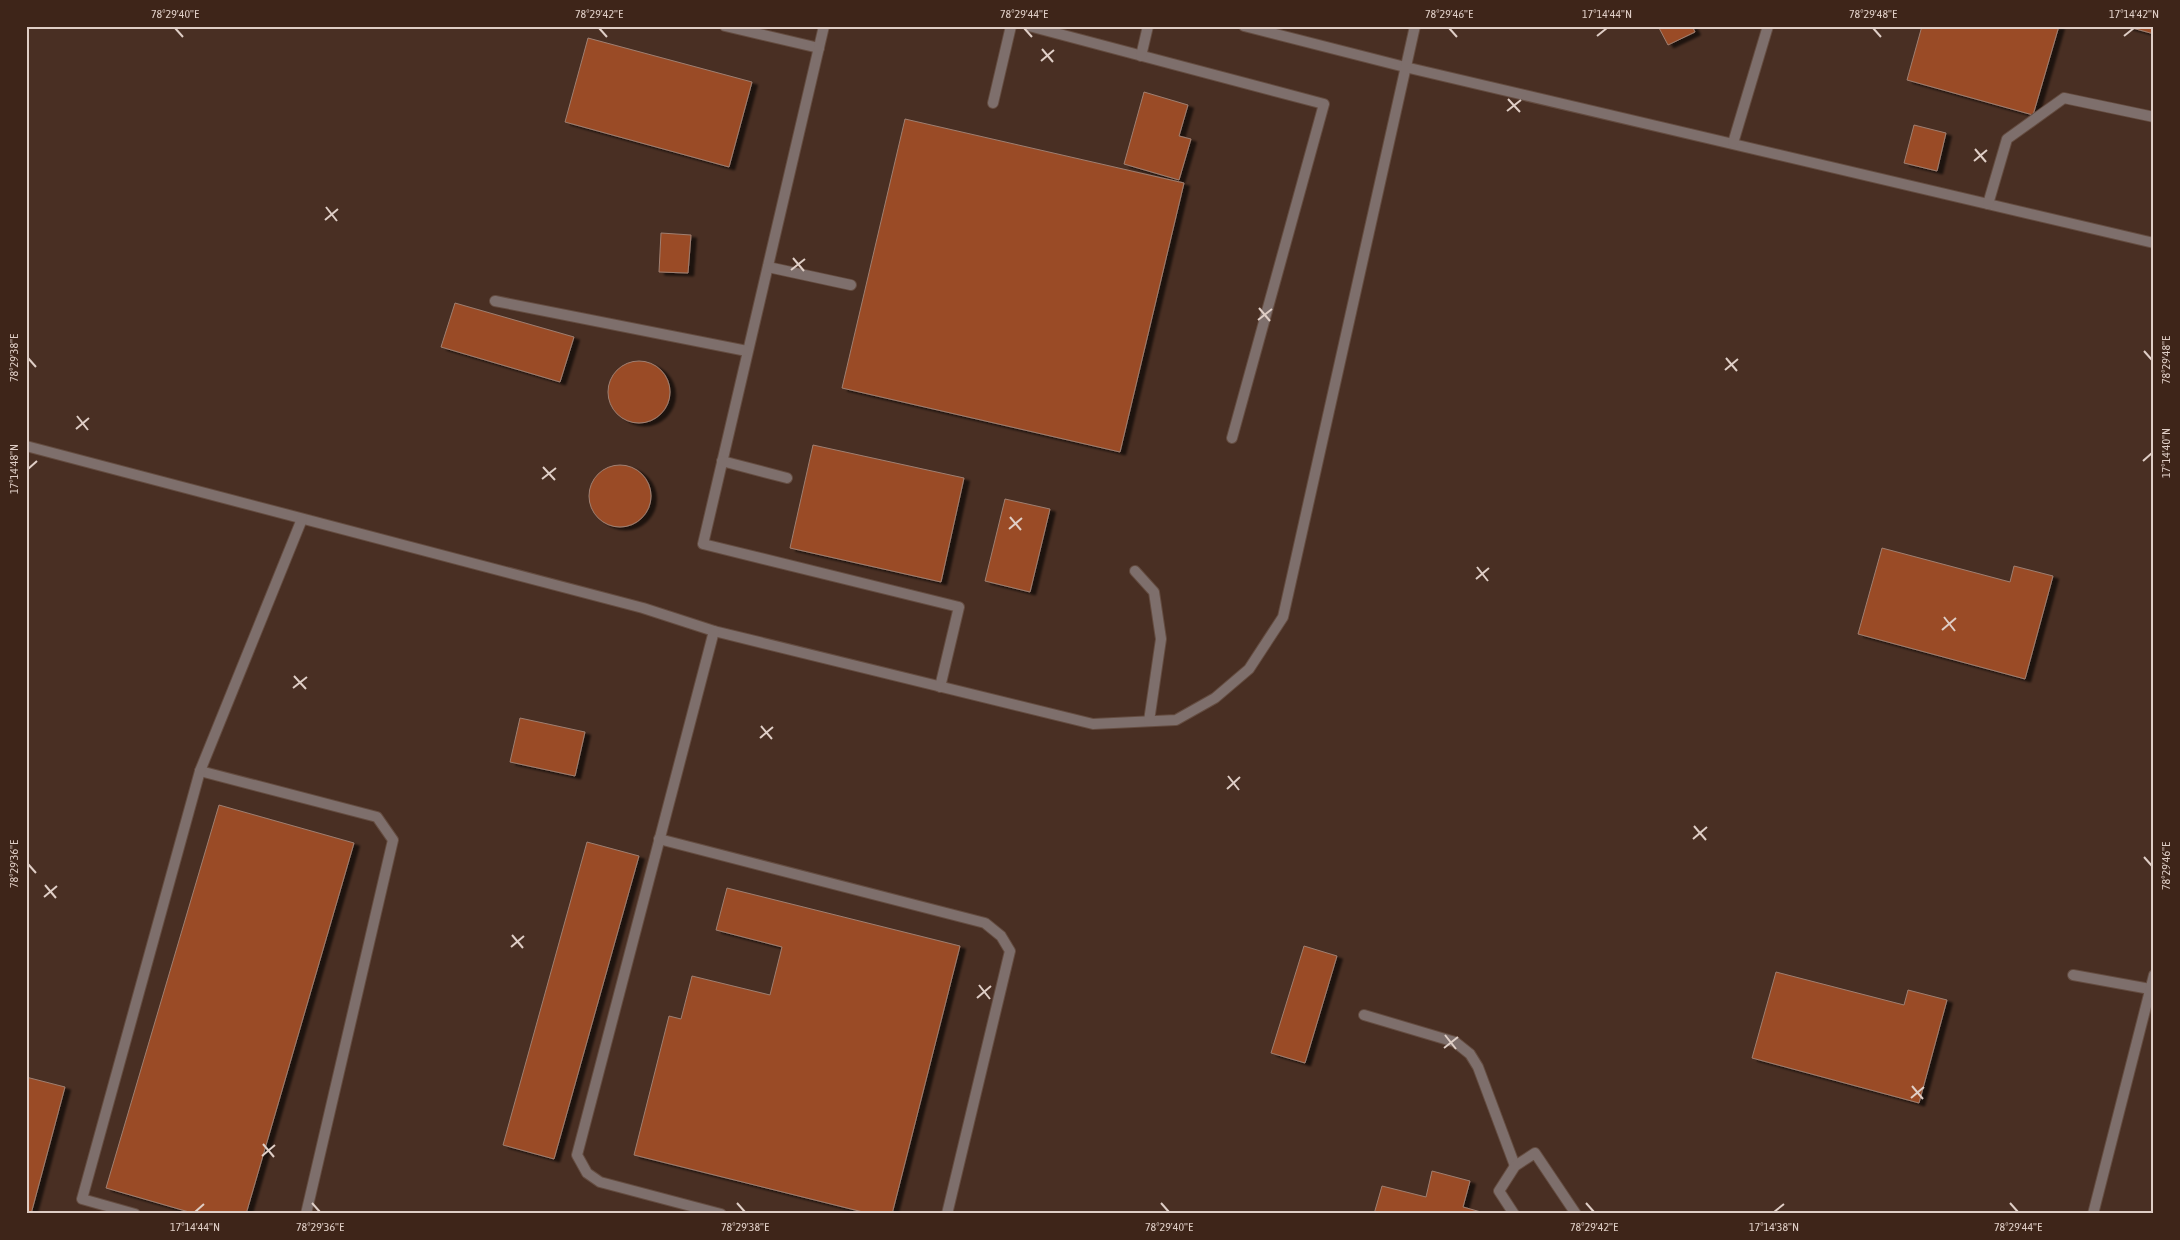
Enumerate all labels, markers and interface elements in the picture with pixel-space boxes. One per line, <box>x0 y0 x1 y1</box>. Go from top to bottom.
text: 78°29'40"E <box>151 7 199 21</box>
text: 78°29'42"E <box>575 7 623 21</box>
text: 78°29'44"E <box>1000 7 1048 21</box>
text: 78°29'46"E <box>1425 7 1473 21</box>
text: 17°14'44"N <box>1582 7 1632 21</box>
text: 78°29'48"E <box>1849 7 1897 21</box>
text: 17°14'42"N <box>2109 7 2159 21</box>
text: 78°29'38"E <box>7 334 21 382</box>
text: 78°29'48"E <box>2159 336 2173 384</box>
text: 17°14'40"N <box>2159 428 2173 478</box>
text: 17°14'48"N <box>7 444 21 494</box>
text: 78°29'36"E <box>7 840 21 888</box>
text: 78°29'46"E <box>2159 842 2173 890</box>
text: 17°14'44"N <box>170 1220 220 1234</box>
text: 78°29'36"E <box>296 1220 344 1234</box>
text: 78°29'38"E <box>721 1220 769 1234</box>
text: 78°29'40"E <box>1145 1220 1193 1234</box>
text: 78°29'42"E <box>1570 1220 1618 1234</box>
text: 17°14'38"N <box>1749 1220 1799 1234</box>
text: 78°29'44"E <box>1994 1220 2042 1234</box>

